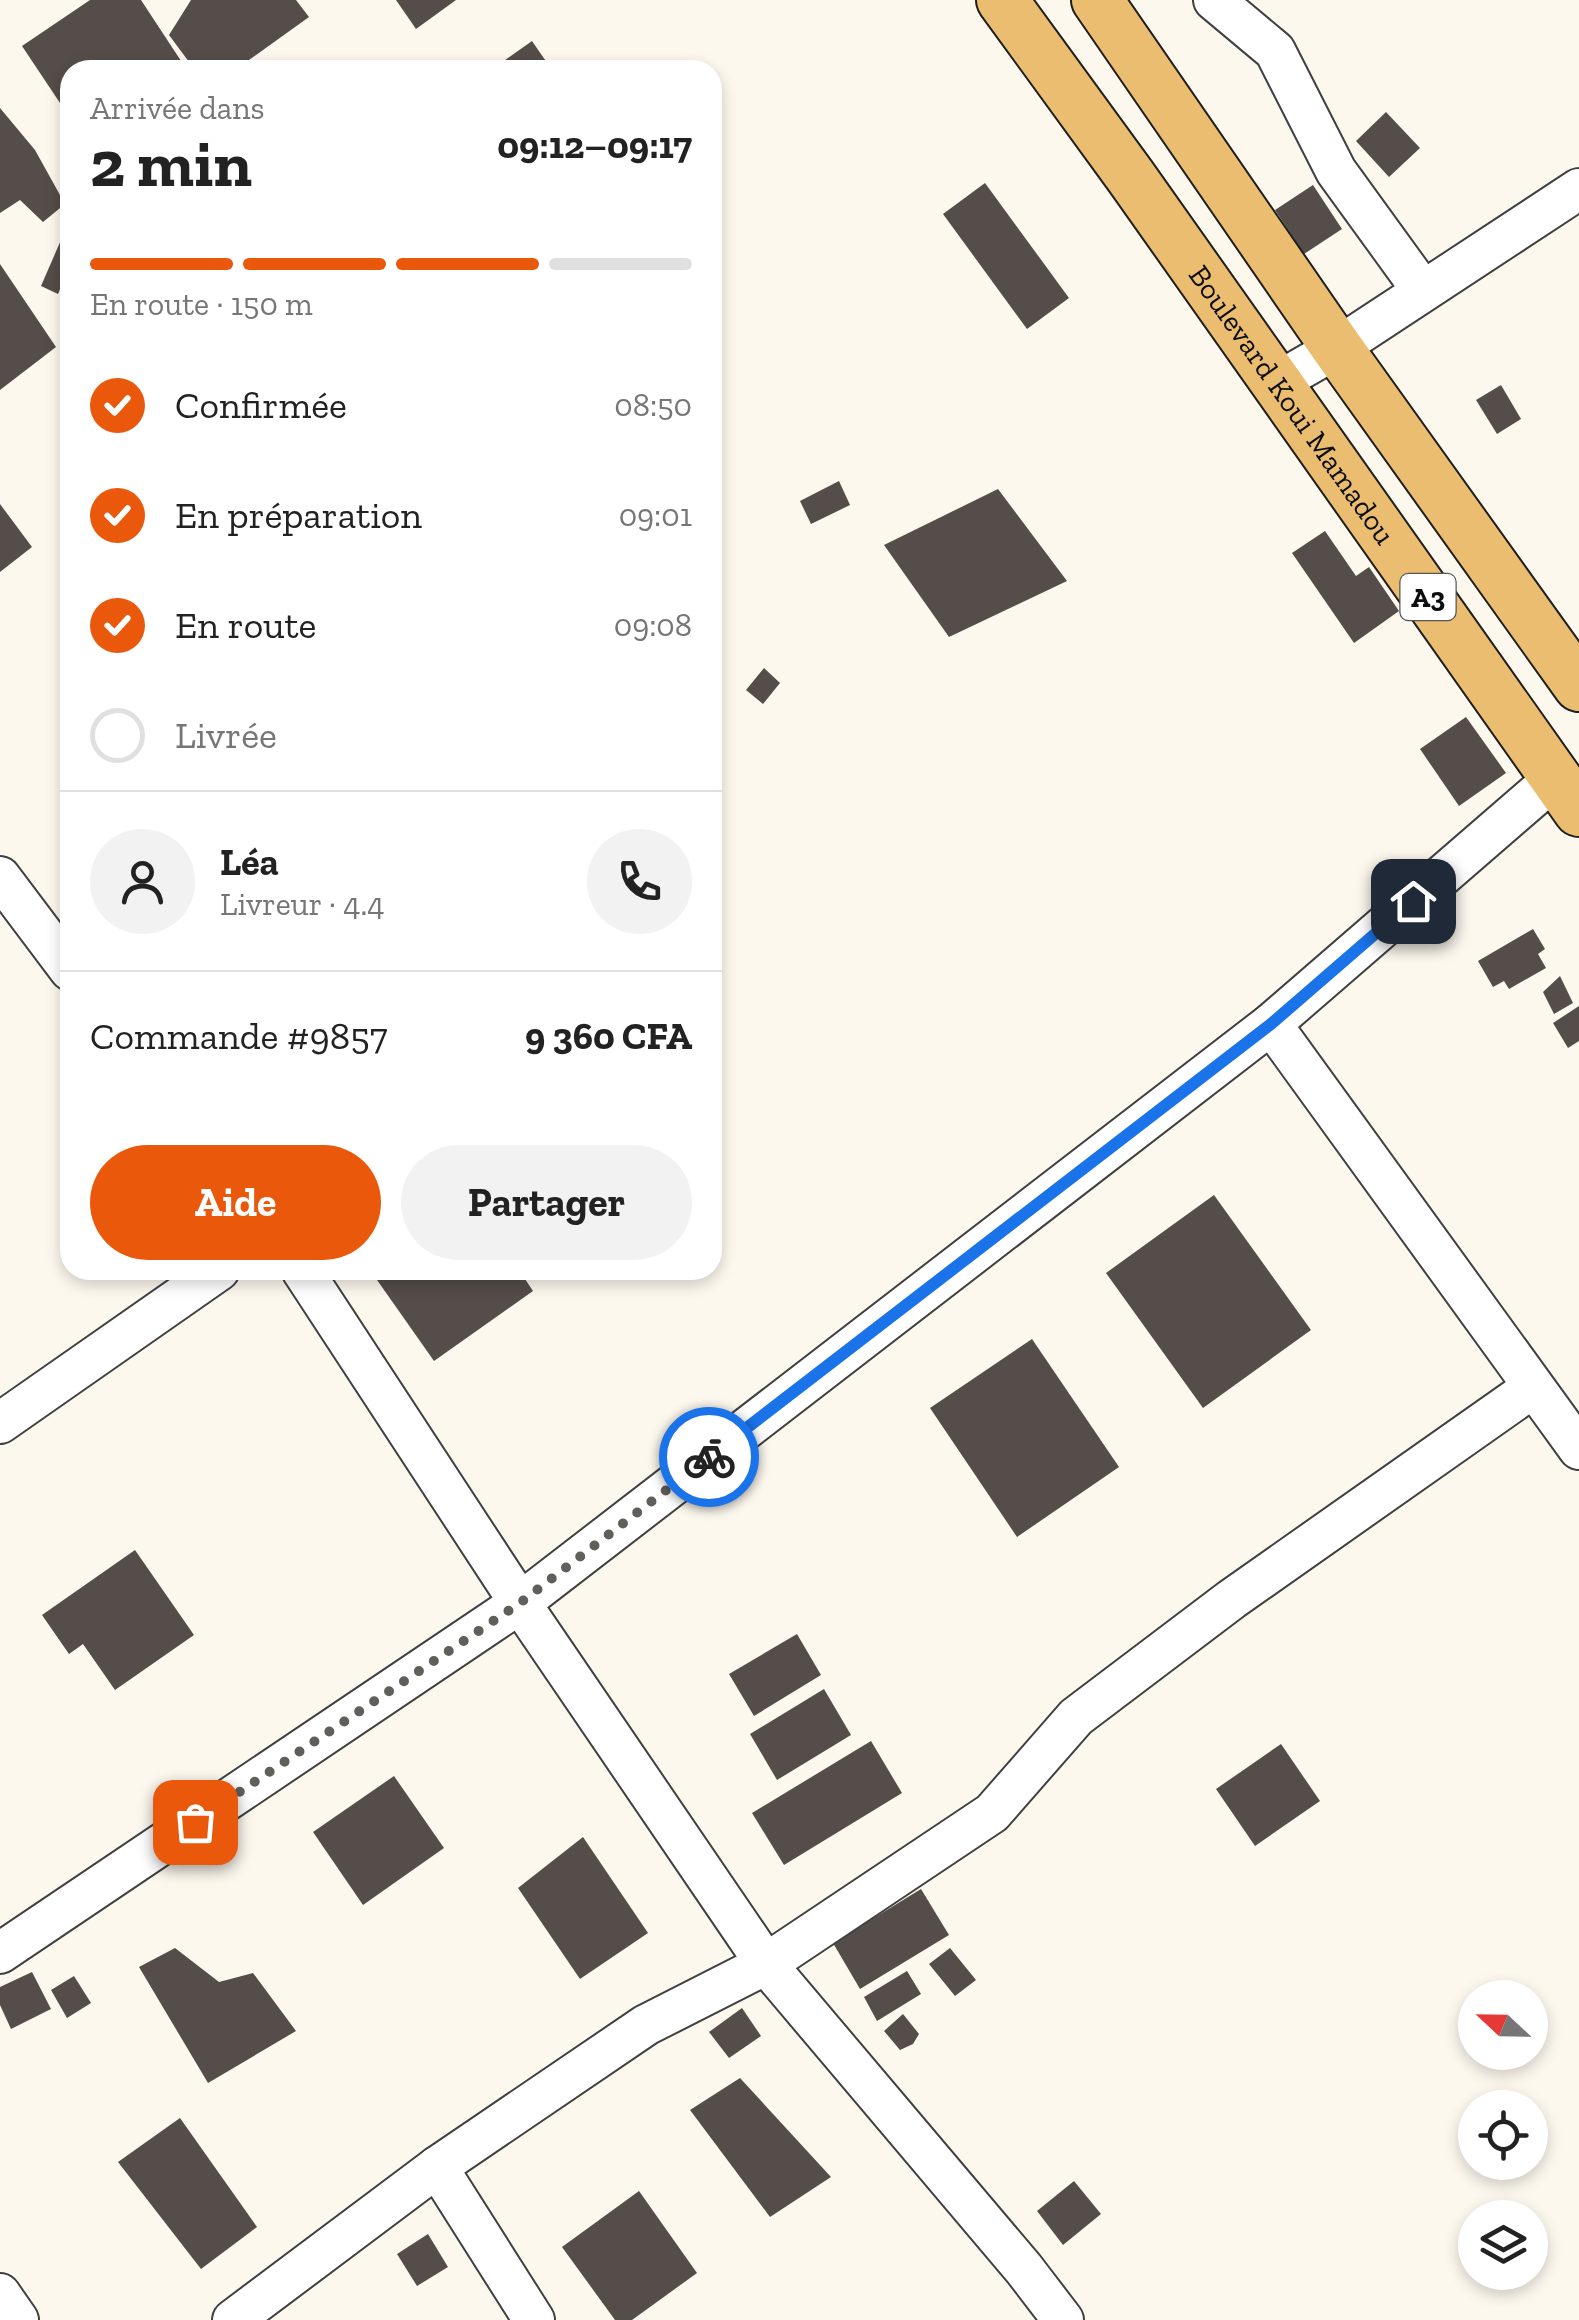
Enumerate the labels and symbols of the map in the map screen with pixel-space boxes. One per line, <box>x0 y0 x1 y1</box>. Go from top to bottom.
street label: Boulevard Koui Mamadou <box>1181 258 1403 552</box>
road number: A3 <box>1400 574 1456 620</box>
pin <box>1371 859 1456 944</box>
courier <box>659 1407 759 1507</box>
pin <box>153 1780 238 1865</box>
north arrow <box>1458 1980 1548 2070</box>

